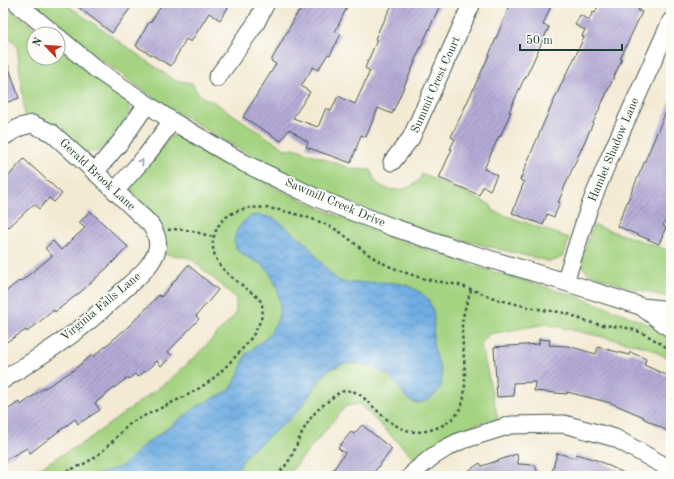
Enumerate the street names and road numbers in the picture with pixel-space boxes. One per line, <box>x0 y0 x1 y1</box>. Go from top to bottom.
street label: Summit Crest Court <box>409 35 463 135</box>
street label: Hamlet Shadow Lane <box>587 96 642 204</box>
street label: Gerald Brook Lane <box>57 137 137 213</box>
street label: Sawmill Creek Drive <box>283 176 387 230</box>
street label: Virginia Falls Lane <box>59 270 143 344</box>

